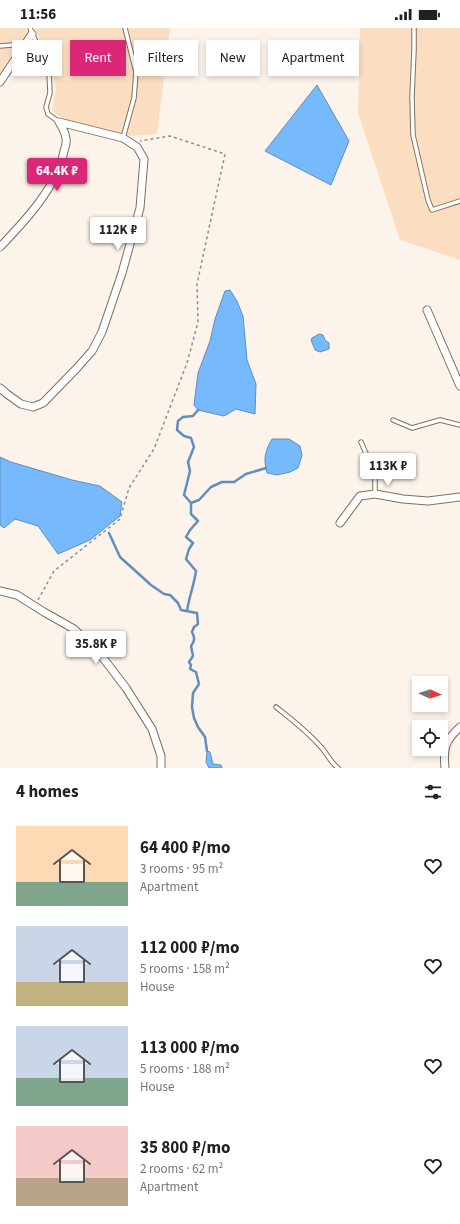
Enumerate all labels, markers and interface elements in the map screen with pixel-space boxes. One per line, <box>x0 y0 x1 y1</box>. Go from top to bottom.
text: 11:56 <box>20 4 56 25</box>
chip: Buy <box>12 40 62 76</box>
chip: Rent <box>70 40 126 76</box>
chip: Filters <box>134 40 198 76</box>
chip: New <box>206 40 260 76</box>
chip: Apartment <box>268 40 359 76</box>
pin: 64.4K ₽ <box>20 158 94 192</box>
text: 64.4K ₽ <box>36 162 78 180</box>
pin: 112K ₽ <box>85 217 151 251</box>
text: 112K ₽ <box>99 221 137 239</box>
pin: 113K ₽ <box>355 453 421 487</box>
text: 113K ₽ <box>369 457 407 475</box>
pin: 35.8K ₽ <box>59 631 133 665</box>
text: 35.8K ₽ <box>75 635 117 653</box>
north arrow <box>412 676 448 712</box>
map controls <box>412 676 448 756</box>
button: locate <box>412 720 448 756</box>
text: 4 homes <box>16 780 78 804</box>
icon: filters <box>422 781 444 803</box>
text: 64 400 ₽/mo <box>140 836 230 860</box>
icon: home <box>48 842 96 890</box>
icon: heart <box>422 855 444 877</box>
text: 3 rooms · 95 m² <box>140 860 223 878</box>
text: Apartment <box>140 878 198 896</box>
text: 112 000 ₽/mo <box>140 936 239 960</box>
icon: home <box>48 942 96 990</box>
icon: heart <box>422 955 444 977</box>
text: 5 rooms · 158 m² <box>140 960 230 978</box>
text: House <box>140 978 175 996</box>
text: 113 000 ₽/mo <box>140 1036 239 1060</box>
icon: home <box>48 1042 96 1090</box>
icon: heart <box>422 1055 444 1077</box>
text: 5 rooms · 188 m² <box>140 1060 230 1078</box>
text: House <box>140 1078 175 1096</box>
text: 35 800 ₽/mo <box>140 1136 230 1160</box>
icon: home <box>48 1142 96 1190</box>
icon: heart <box>422 1155 444 1177</box>
text: 2 rooms · 62 m² <box>140 1160 223 1178</box>
text: Apartment <box>140 1178 198 1196</box>

